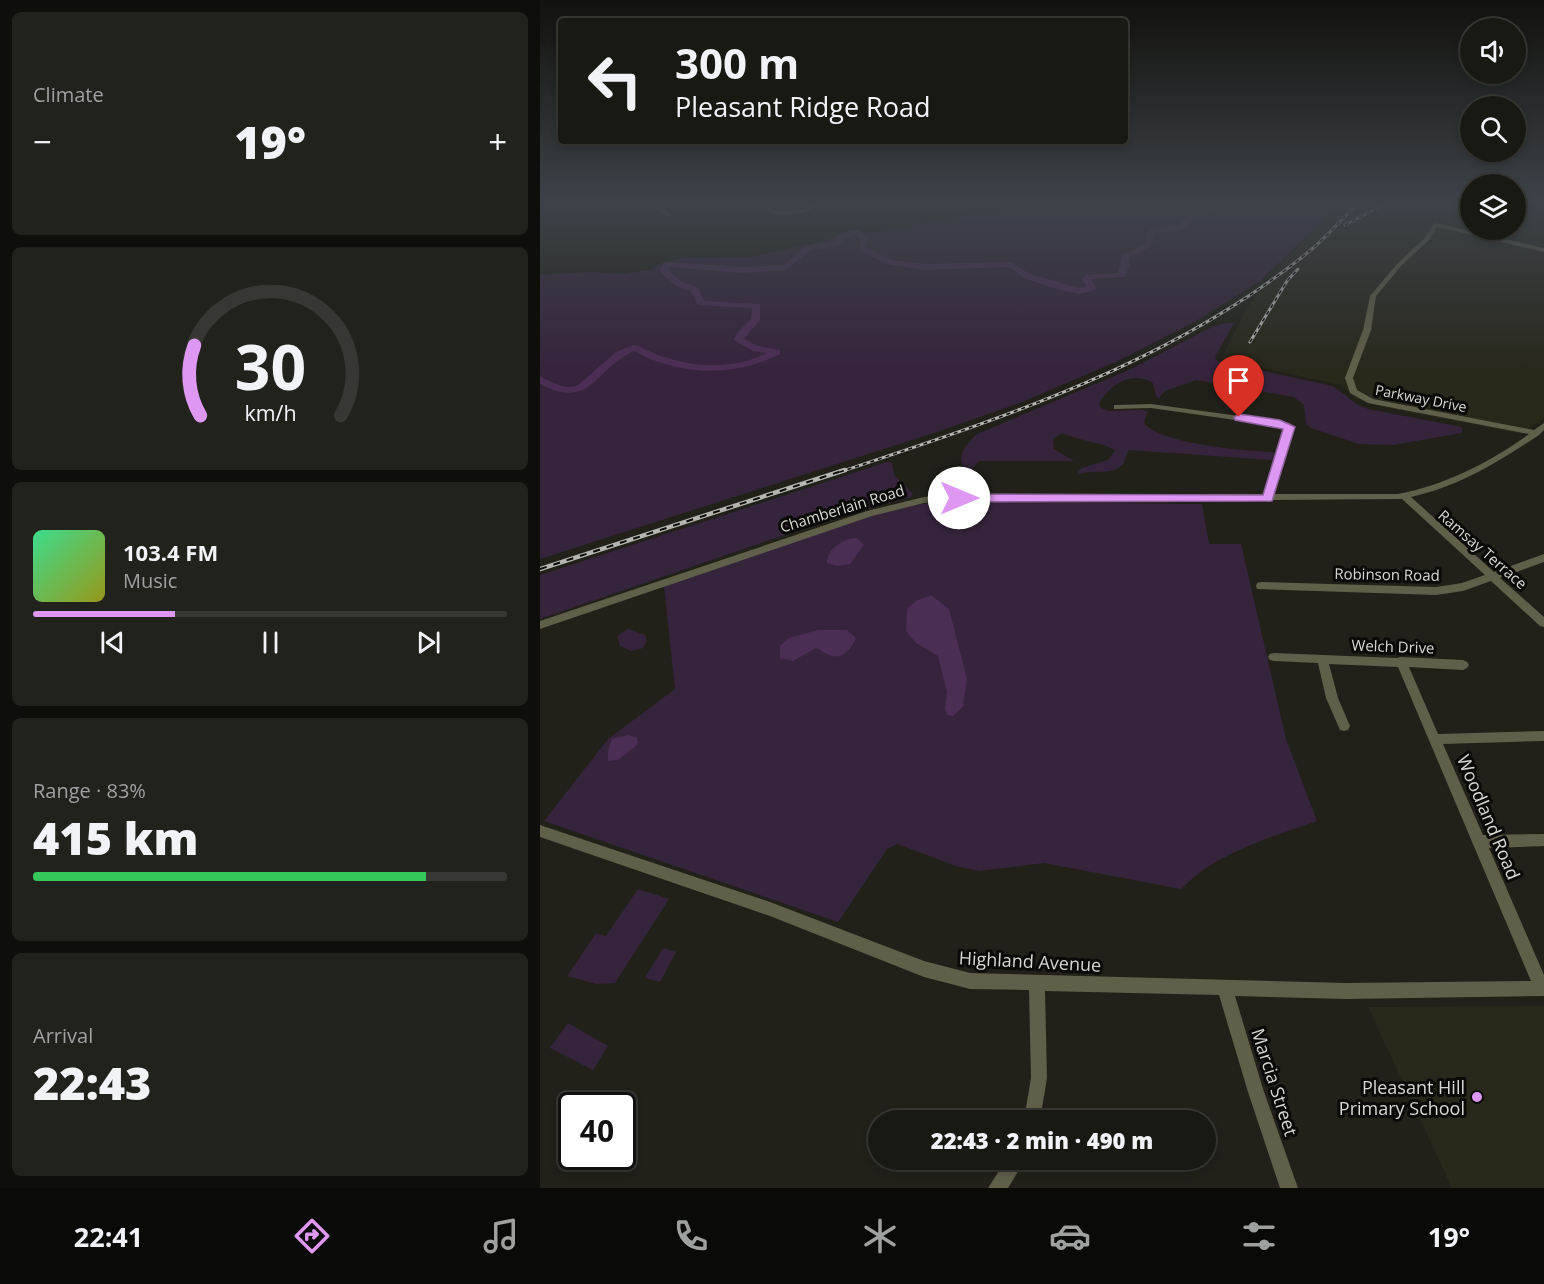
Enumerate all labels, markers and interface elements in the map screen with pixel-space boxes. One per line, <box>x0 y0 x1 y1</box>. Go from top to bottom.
map controls <box>1460 18 1526 240</box>
button: sound <box>1460 18 1526 84</box>
text: 300 m <box>675 34 799 91</box>
icon: left <box>576 42 654 120</box>
text: Climate <box>33 81 104 108</box>
text: Pleasant Ridge Road <box>675 88 931 125</box>
button: search <box>1460 96 1526 162</box>
text: 19° <box>234 111 306 172</box>
text: − <box>33 119 52 164</box>
text: + <box>488 119 507 164</box>
button: layers <box>1460 174 1526 240</box>
text: 30 <box>234 323 306 408</box>
pin <box>1213 355 1264 417</box>
icon: arrive <box>1222 364 1255 397</box>
street label: Parkway Drive <box>1374 380 1469 416</box>
text: km/h <box>244 398 296 427</box>
position arrow <box>927 466 991 530</box>
street label: Chamberlain Road <box>777 480 907 536</box>
street label: Ramsay Terrace <box>1434 505 1532 593</box>
text: 103.4 FM <box>123 537 218 567</box>
street label: Robinson Road <box>1334 563 1440 585</box>
text: Music <box>123 567 177 594</box>
icon: previous <box>96 626 129 659</box>
icon: pause <box>254 626 287 659</box>
icon: next <box>412 626 445 659</box>
street label: Welch Drive <box>1351 635 1435 657</box>
street label: Woodland Road <box>1452 751 1526 883</box>
text: Range · 83% <box>33 777 146 804</box>
text: 415 km <box>33 807 198 868</box>
street label: Highland Avenue <box>958 945 1102 977</box>
text: Arrival <box>33 1022 93 1049</box>
street label: Marcia Street <box>1246 1025 1304 1139</box>
text: 22:43 <box>33 1052 151 1113</box>
place label: Pleasant Hill Primary School <box>1339 1075 1465 1120</box>
marker: Pleasant Hill Primary School <box>1470 1090 1484 1104</box>
speed limit sign: 40 <box>558 1092 636 1170</box>
text: 22:43 · 2 min · 490 m <box>931 1125 1153 1155</box>
icon: directions <box>291 1215 333 1257</box>
icon: music <box>480 1215 522 1257</box>
icon: phone <box>670 1215 712 1257</box>
icon: climate <box>859 1215 901 1257</box>
icon: car <box>1049 1215 1091 1257</box>
icon: filters <box>1238 1215 1280 1257</box>
text: 22:41 <box>74 1218 143 1255</box>
text: 19° <box>1428 1218 1470 1255</box>

